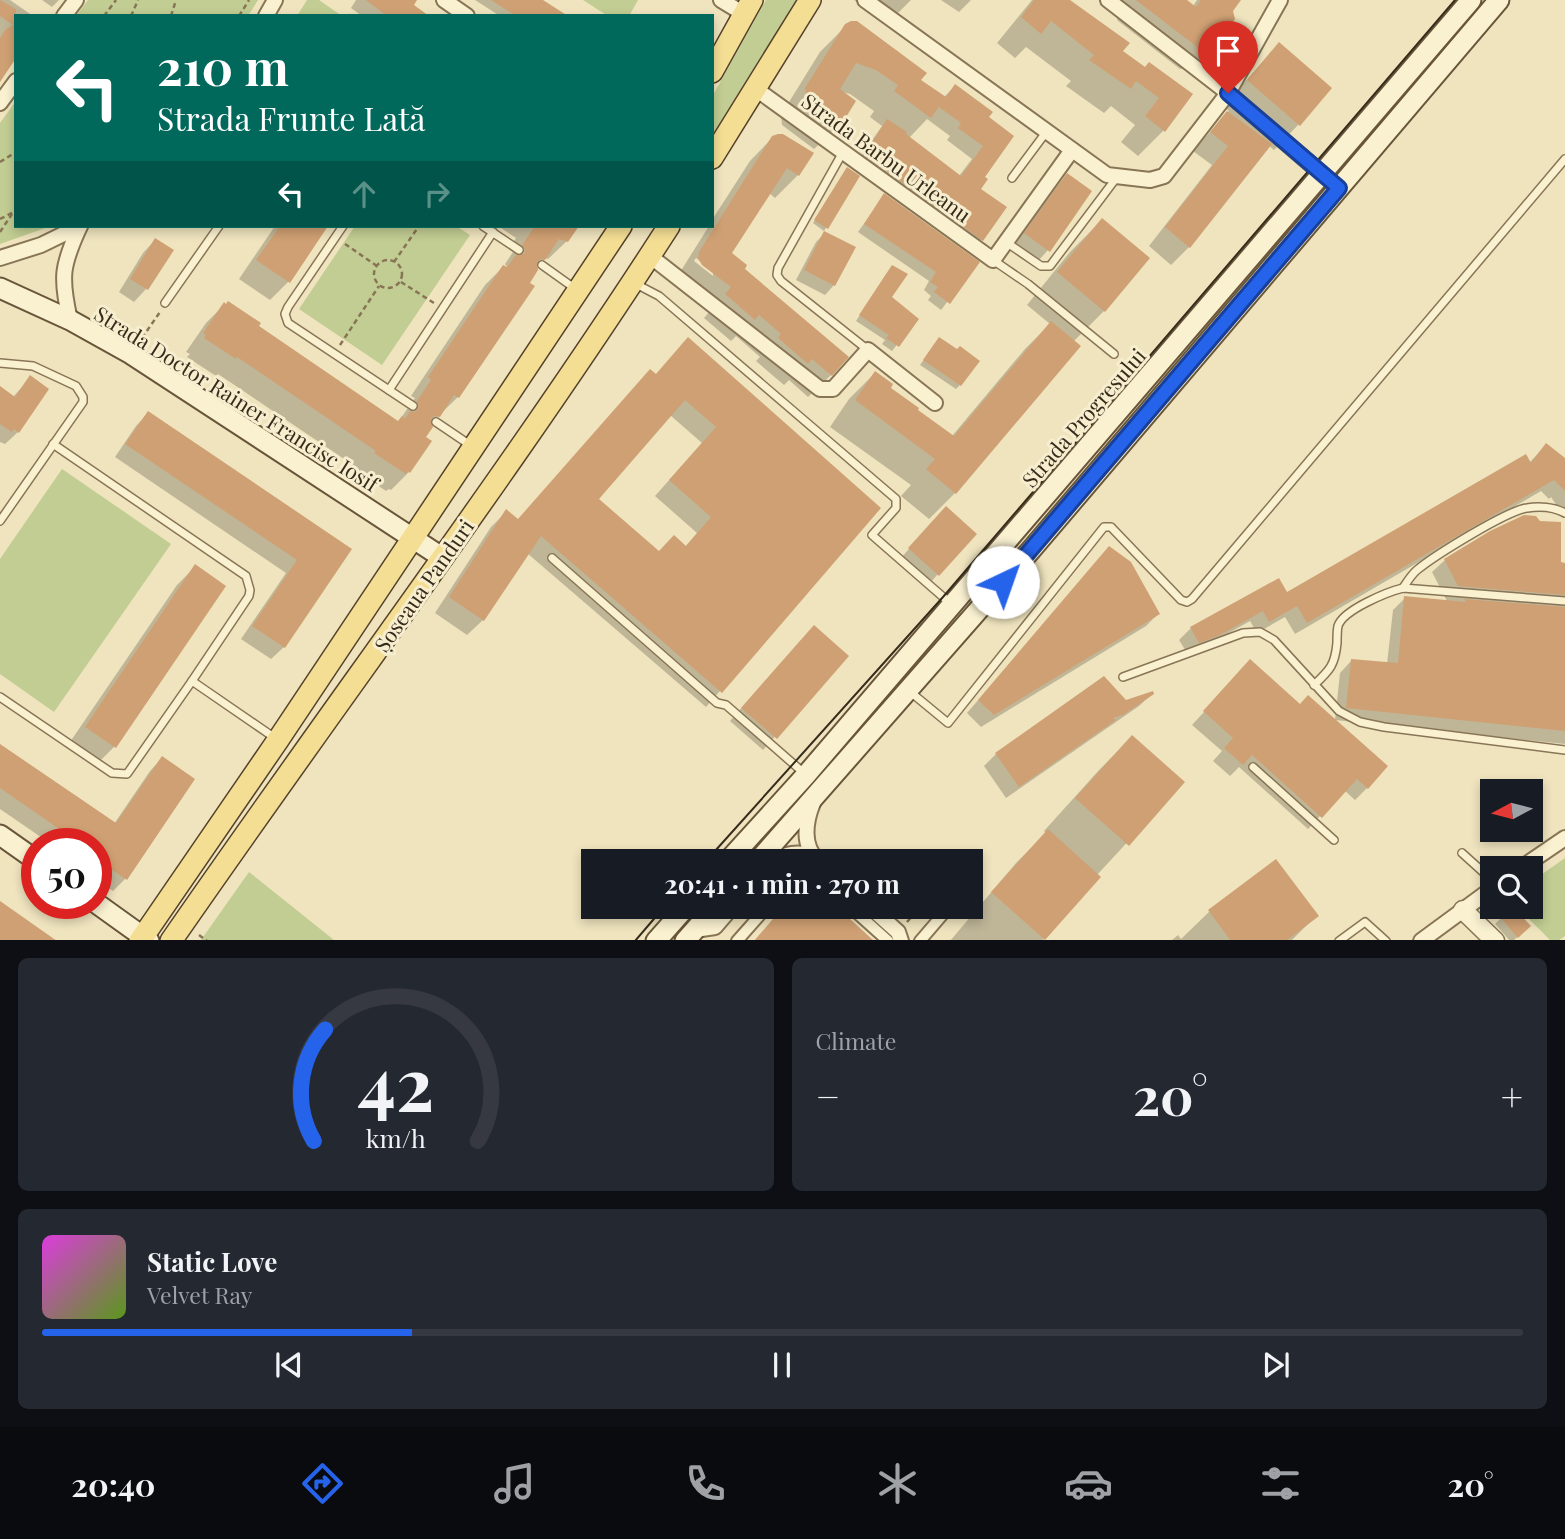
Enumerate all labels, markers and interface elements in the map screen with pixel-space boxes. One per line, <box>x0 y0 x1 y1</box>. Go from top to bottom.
pin <box>1198 21 1258 93</box>
icon: arrive <box>1209 32 1247 70</box>
text: 210 m <box>157 33 289 98</box>
icon: left <box>42 42 133 133</box>
street label: Strada Barbu Urleanu <box>797 86 977 228</box>
text: Strada Frunte Lată <box>157 96 426 139</box>
icon: left <box>272 175 310 213</box>
icon: ahead <box>345 175 383 213</box>
icon: right <box>418 175 456 213</box>
street label: Strada Doctor Rainer Francisc Iosif <box>90 299 386 498</box>
street label: Strada Progresului <box>1015 342 1151 492</box>
street label: Șoseaua Panduri <box>367 513 480 657</box>
position arrow <box>966 545 1040 619</box>
north arrow <box>1480 779 1544 842</box>
map controls <box>1480 779 1543 919</box>
speed limit sign: 50 <box>21 828 112 919</box>
button: search <box>1480 856 1543 919</box>
text: 20:41 · 1 min · 270 m <box>664 866 900 901</box>
text: Climate <box>816 1025 896 1056</box>
text: 42 <box>357 1032 434 1129</box>
text: 20° <box>1133 1060 1208 1129</box>
text: − <box>816 1070 840 1121</box>
text: + <box>1501 1070 1523 1121</box>
text: km/h <box>366 1120 426 1153</box>
text: Static Love <box>147 1244 277 1279</box>
text: Velvet Ray <box>147 1279 252 1310</box>
icon: previous <box>270 1346 308 1384</box>
icon: pause <box>763 1346 801 1384</box>
icon: next <box>1257 1346 1295 1384</box>
icon: directions <box>298 1459 347 1508</box>
icon: music <box>490 1459 539 1508</box>
icon: phone <box>681 1459 730 1508</box>
icon: climate <box>873 1459 922 1508</box>
icon: car <box>1064 1459 1113 1508</box>
icon: filters <box>1256 1459 1305 1508</box>
text: 20:40 <box>71 1462 155 1505</box>
text: 20° <box>1448 1462 1494 1505</box>

